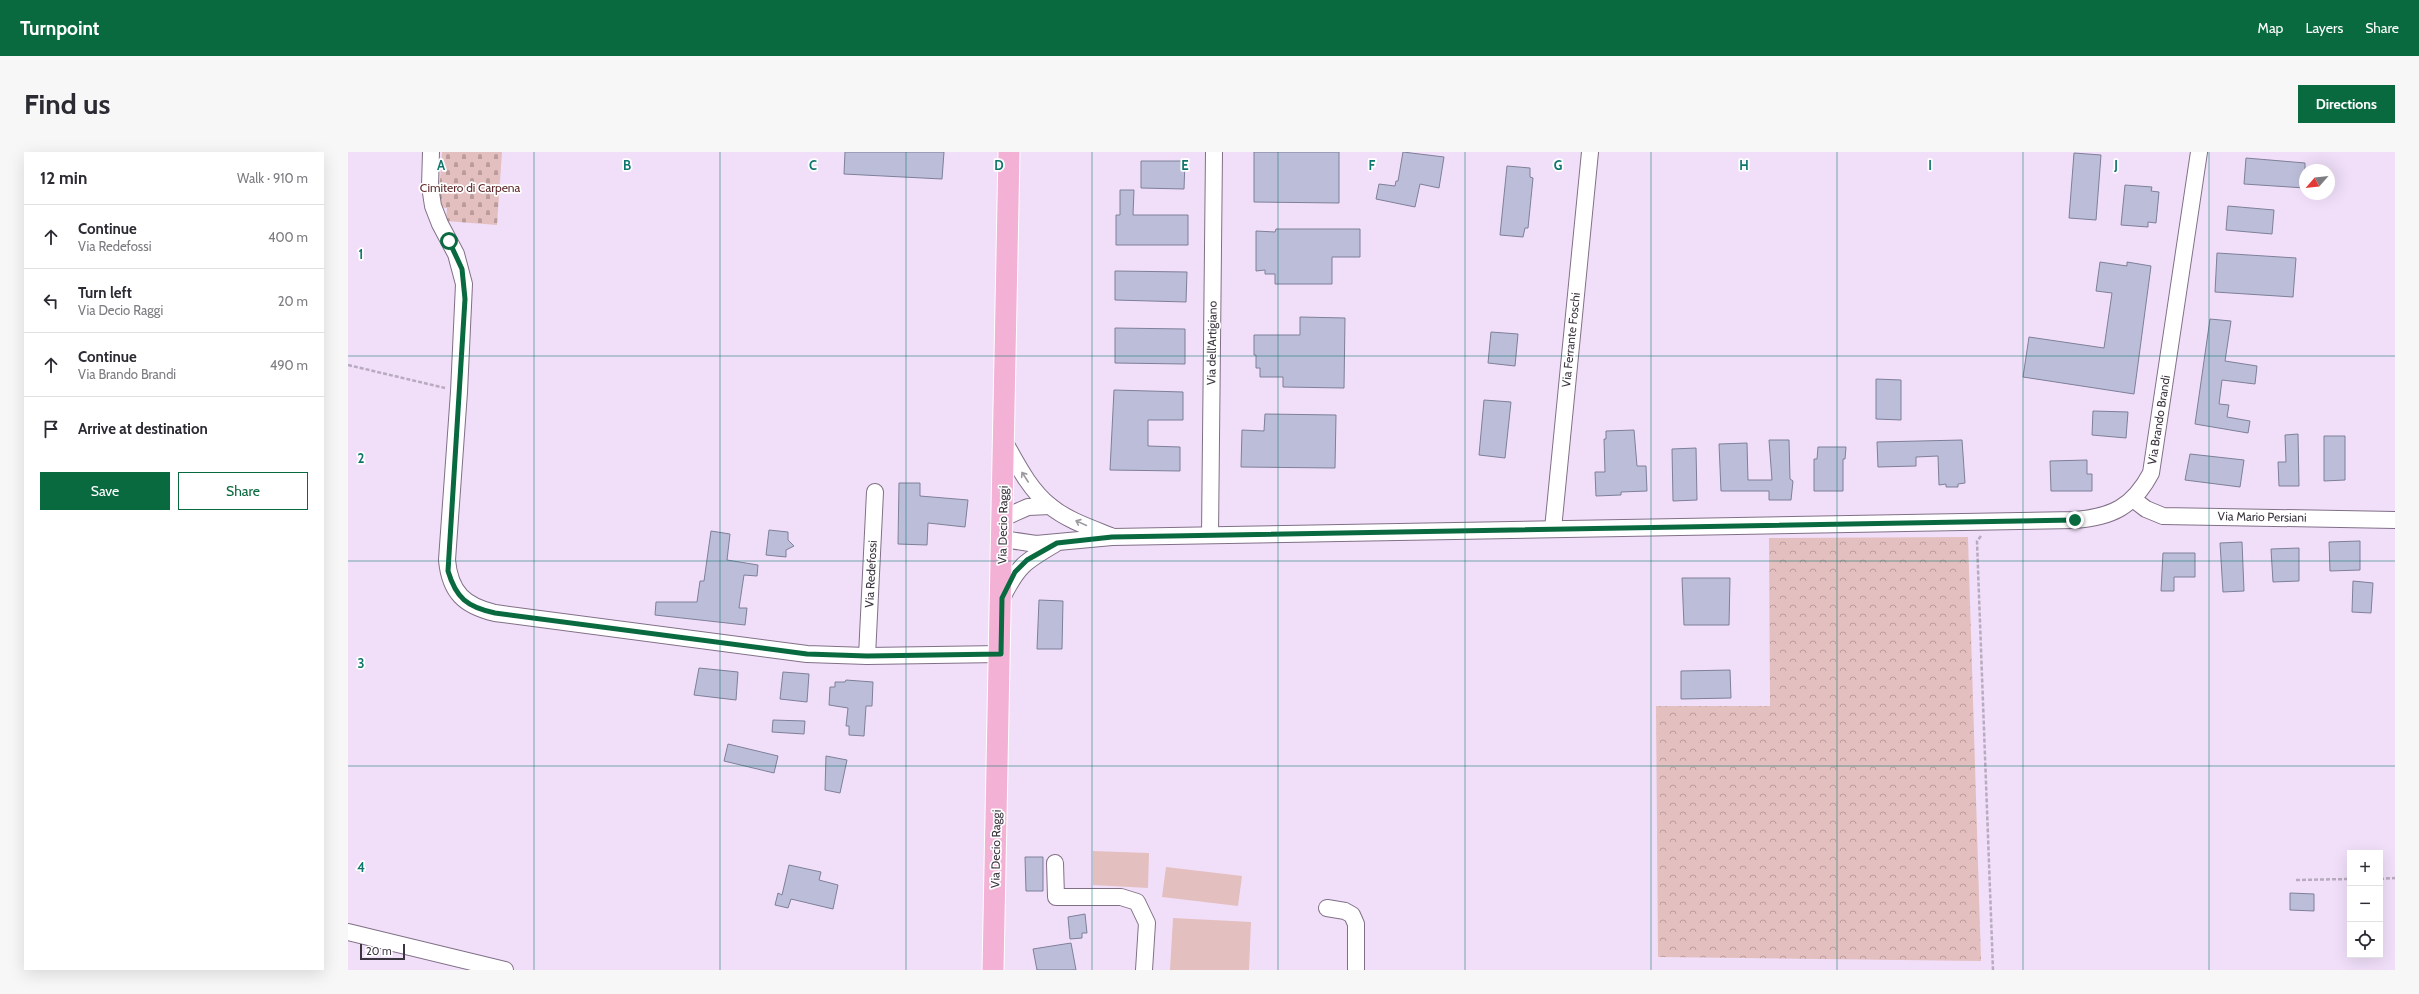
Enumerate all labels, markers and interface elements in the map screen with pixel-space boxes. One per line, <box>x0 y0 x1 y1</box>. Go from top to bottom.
text: Turnpoint <box>20 17 99 40</box>
text: Map <box>2258 19 2283 37</box>
text: Layers <box>2305 19 2343 37</box>
text: Share <box>2365 19 2399 37</box>
button: Directions <box>2298 85 2395 123</box>
text: Find us <box>24 87 110 121</box>
text: A <box>437 157 446 173</box>
text: B <box>623 157 631 173</box>
text: C <box>809 157 817 173</box>
text: D <box>994 157 1004 173</box>
text: E <box>1181 157 1189 173</box>
text: F <box>1369 157 1376 173</box>
text: G <box>1554 157 1563 173</box>
text: H <box>1739 157 1749 173</box>
text: I <box>1928 157 1932 173</box>
text: J <box>2113 157 2118 173</box>
north arrow <box>2299 164 2335 200</box>
text: 12 min <box>40 168 87 188</box>
text: Walk · 910 m <box>237 170 308 186</box>
park label: Cimitero di Carpena <box>420 180 521 195</box>
text: Continue <box>78 220 137 238</box>
icon: ahead <box>40 226 62 248</box>
text: 400 m <box>268 229 308 245</box>
route start <box>440 232 458 250</box>
text: Via Redefossi <box>78 238 151 254</box>
text: 1 <box>359 246 363 262</box>
text: Turn left <box>78 284 132 302</box>
icon: left <box>40 290 62 312</box>
street label: Via Ferrante Foschi <box>1558 292 1583 388</box>
text: 20 m <box>278 293 308 309</box>
street label: Via dell'Artigiano <box>1203 300 1220 385</box>
text: Via Decio Raggi <box>78 302 163 318</box>
text: Continue <box>78 348 137 366</box>
icon: ahead <box>40 354 62 376</box>
text: 490 m <box>270 357 308 373</box>
text: Via Brando Brandi <box>78 366 176 382</box>
street label: Via Brando Brandi <box>2144 374 2173 466</box>
icon: arrive <box>40 418 62 440</box>
text: Arrive at destination <box>78 420 208 438</box>
text: 2 <box>358 450 365 466</box>
button: Save <box>40 472 170 510</box>
button: Share <box>178 472 308 510</box>
one-way arrow <box>1021 472 1029 483</box>
street label: Via Decio Raggi <box>994 486 1011 564</box>
street label: Via Mario Persiani <box>2217 508 2307 525</box>
route end <box>2066 511 2084 529</box>
one-way arrow <box>1075 519 1087 526</box>
street label: Via Redefossi <box>861 540 880 608</box>
text: 3 <box>357 655 365 671</box>
street label: Via Decio Raggi <box>987 810 1004 888</box>
map controls <box>2347 850 2383 958</box>
button: + <box>2347 850 2383 886</box>
text: 4 <box>357 859 365 875</box>
button: − <box>2347 886 2383 922</box>
button: locate <box>2347 922 2383 958</box>
scale bar <box>360 942 405 961</box>
text: 20 m <box>366 944 392 958</box>

